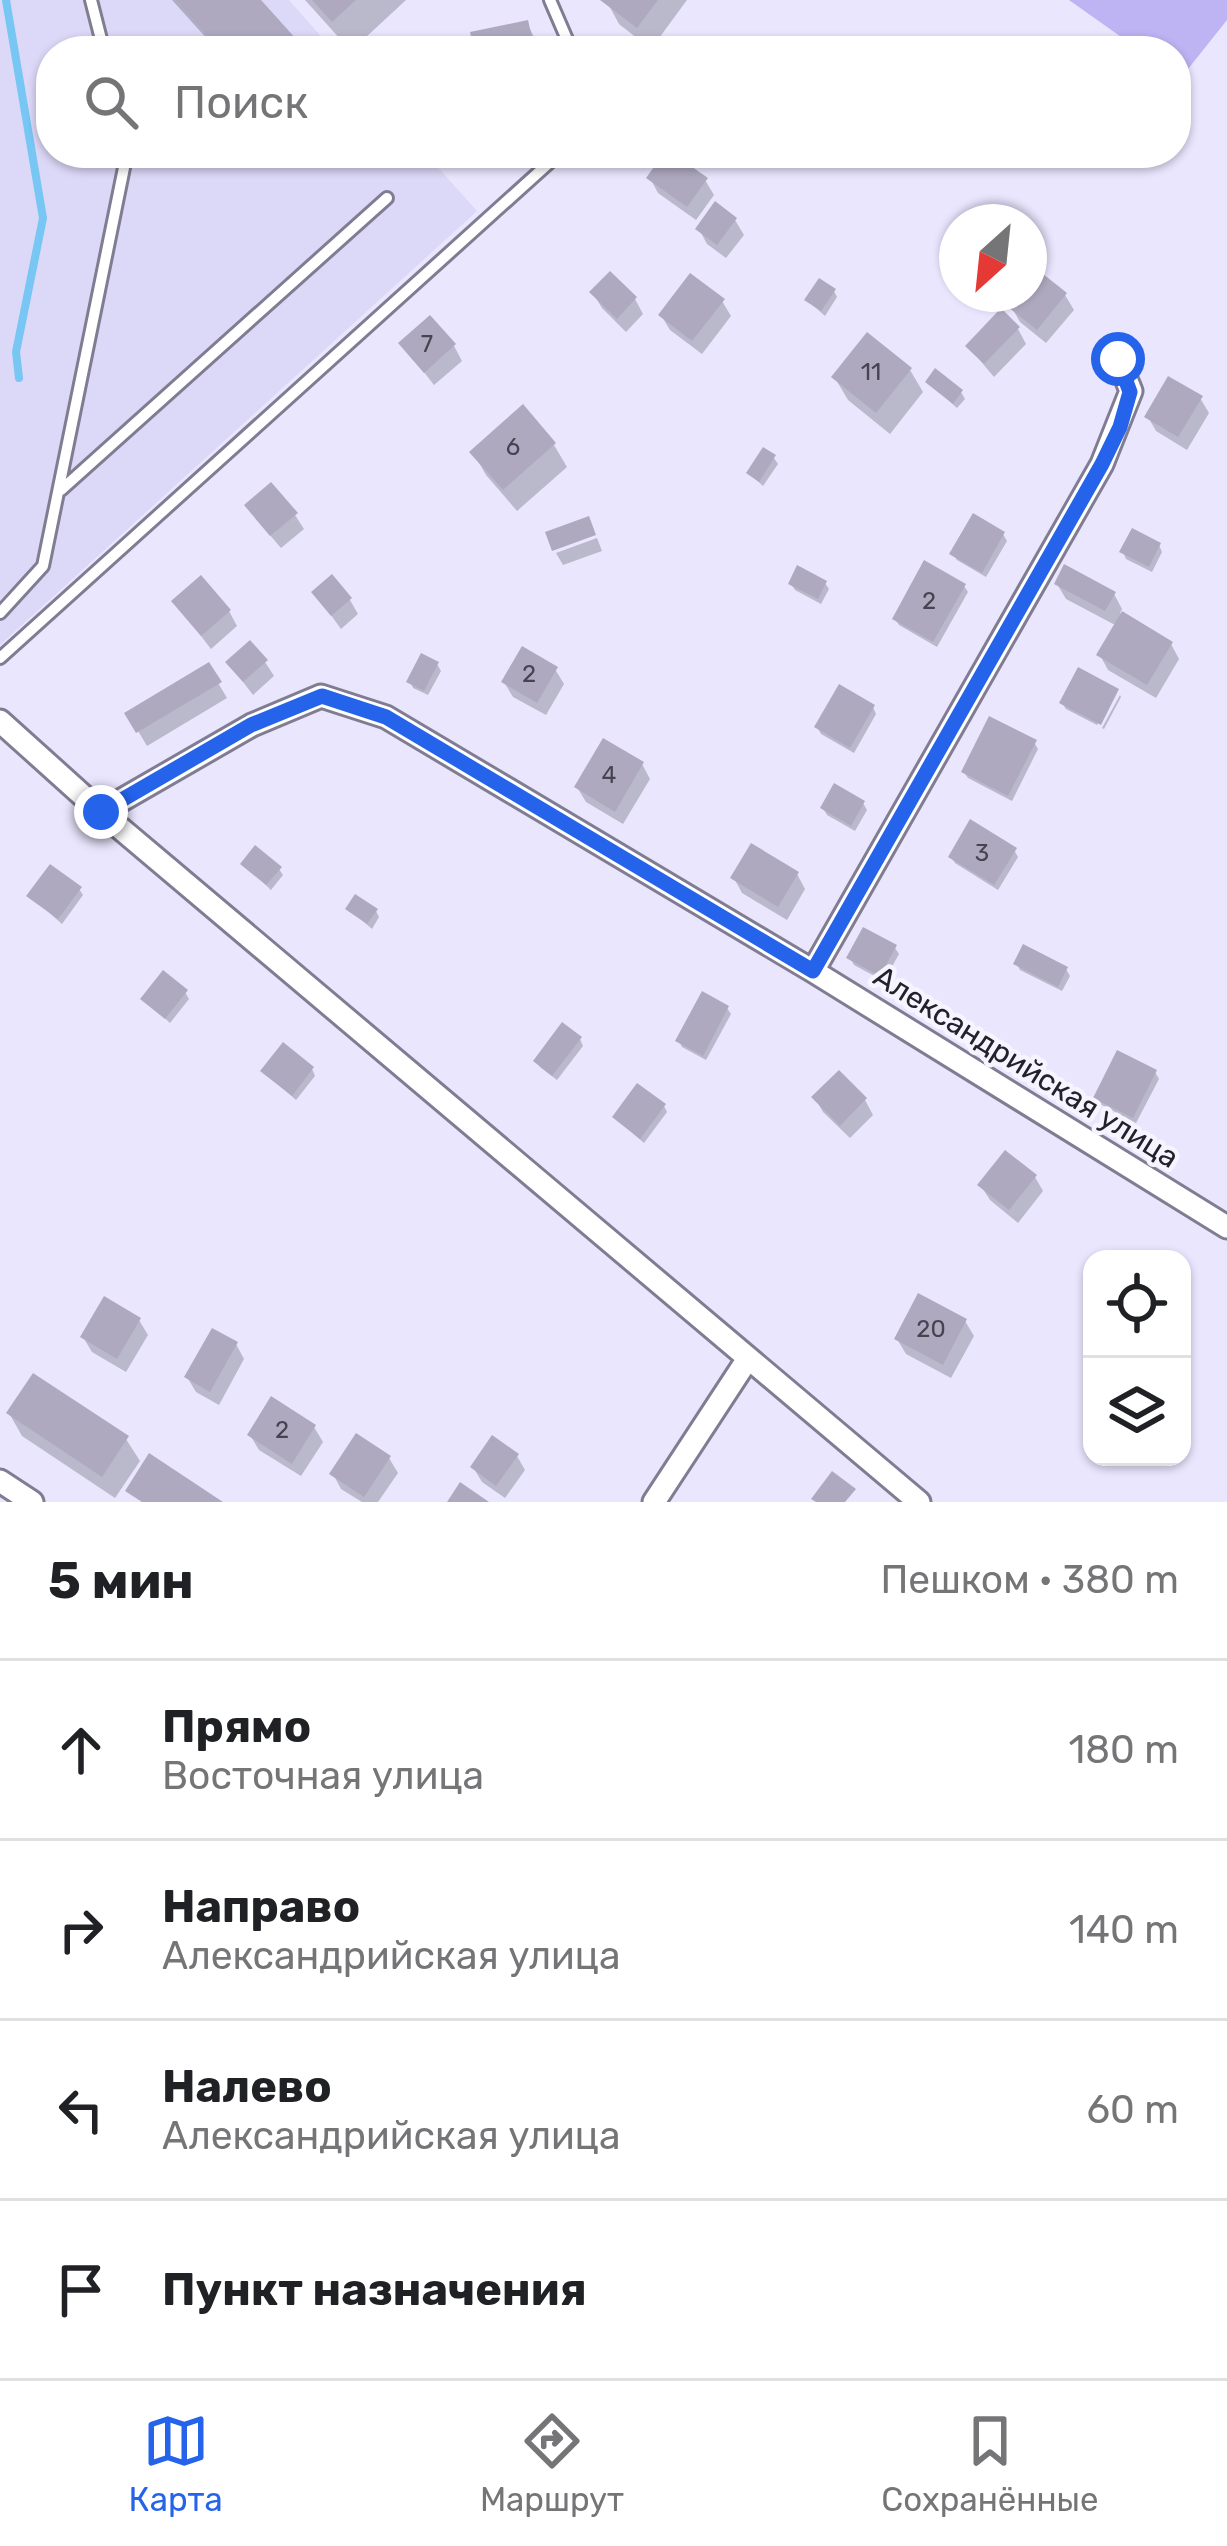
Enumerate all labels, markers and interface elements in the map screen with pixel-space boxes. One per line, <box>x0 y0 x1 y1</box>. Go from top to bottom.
search box <box>36 36 1191 168</box>
icon: search <box>78 69 144 135</box>
text: Поиск <box>174 76 308 129</box>
north arrow <box>939 204 1047 312</box>
house number: 7 <box>421 330 433 358</box>
route start <box>1091 332 1145 386</box>
house number: 11 <box>861 358 881 386</box>
house number: 6 <box>506 433 520 461</box>
house number: 2 <box>922 587 936 615</box>
house number: 2 <box>522 660 536 688</box>
house number: 4 <box>602 761 617 789</box>
route end <box>74 785 128 839</box>
house number: 3 <box>975 839 989 867</box>
street label: Александрийская улица <box>867 958 1185 1176</box>
map controls <box>1083 1250 1191 1466</box>
button: locate <box>1083 1250 1191 1358</box>
house number: 20 <box>916 1315 946 1343</box>
button: layers <box>1083 1358 1191 1466</box>
house number: 2 <box>275 1416 289 1444</box>
text: 5 мин <box>48 1550 194 1611</box>
text: Пешком · 380 m <box>880 1557 1179 1603</box>
text: Прямо <box>162 1700 311 1753</box>
icon: ahead <box>48 1717 114 1783</box>
text: 180 m <box>1069 1727 1179 1773</box>
text: Восточная улица <box>162 1753 484 1799</box>
text: Направо <box>162 1880 360 1933</box>
icon: right <box>48 1897 114 1963</box>
text: 140 m <box>1069 1907 1179 1953</box>
text: Александрийская улица <box>162 1933 620 1979</box>
text: Налево <box>162 2060 332 2113</box>
icon: left <box>48 2077 114 2143</box>
text: 60 m <box>1086 2087 1179 2133</box>
text: Александрийская улица <box>162 2113 620 2159</box>
icon: arrive <box>48 2257 114 2323</box>
text: Пункт назначения <box>162 2263 587 2316</box>
tab: Карта <box>129 2408 223 2519</box>
tab: Маршрут <box>480 2408 624 2519</box>
tab: Сохранённые <box>881 2408 1098 2519</box>

